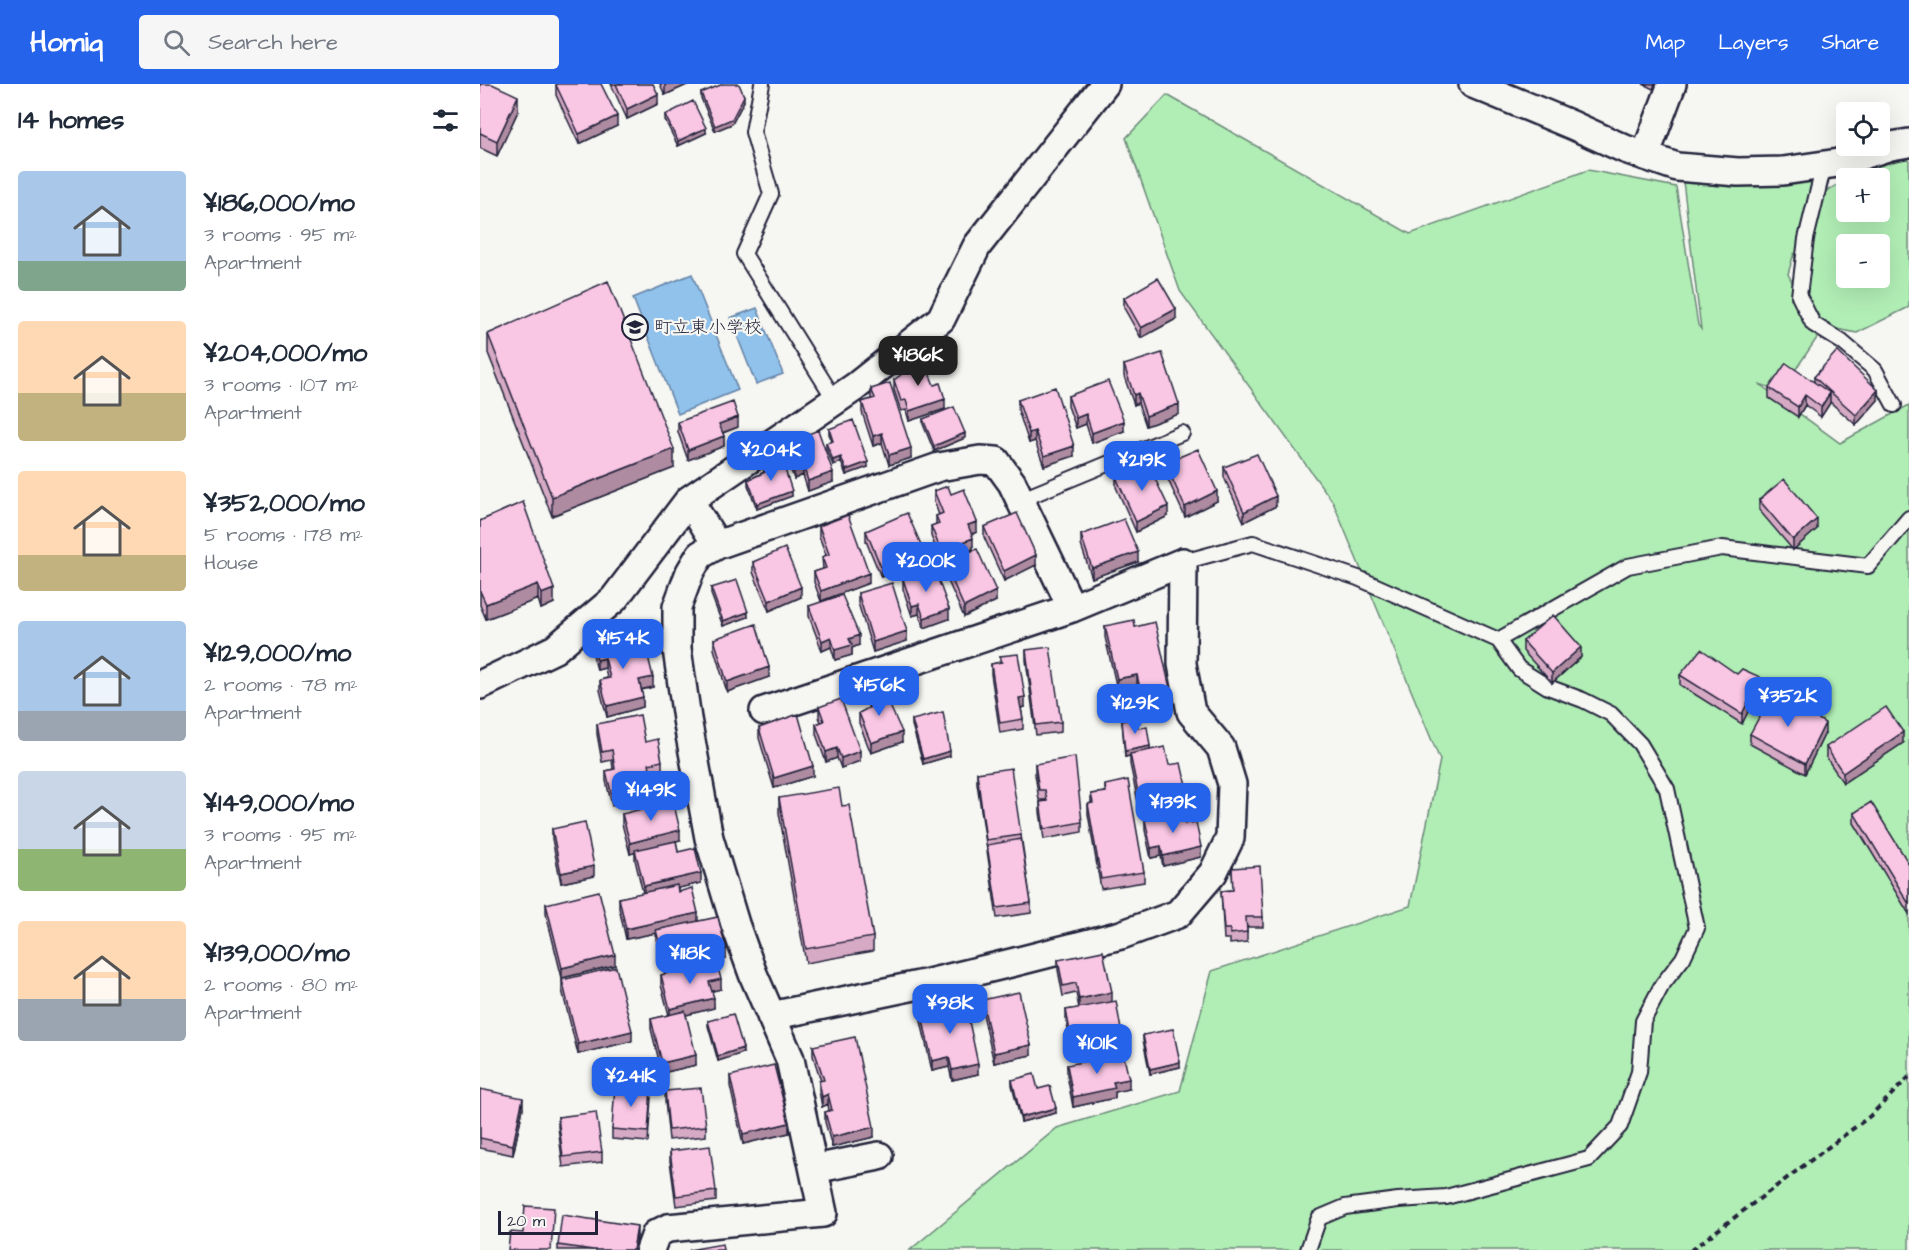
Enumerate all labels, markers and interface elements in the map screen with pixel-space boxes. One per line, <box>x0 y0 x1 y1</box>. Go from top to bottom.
search box <box>139 15 559 69</box>
text: Homiq <box>30 23 103 62</box>
icon: search <box>160 26 193 59</box>
text: Search here <box>208 27 338 58</box>
text: Map <box>1645 28 1685 57</box>
text: Layers <box>1718 28 1788 57</box>
text: Share <box>1821 28 1879 57</box>
text: 14 homes <box>18 102 124 138</box>
map controls <box>1836 102 1890 288</box>
button: locate <box>1836 102 1890 156</box>
icon: filters <box>429 104 462 137</box>
button: + <box>1836 168 1890 222</box>
text: ¥186,000/mo <box>204 185 355 221</box>
icon: home <box>66 195 138 267</box>
text: 3 rooms · 95 m² <box>204 221 357 249</box>
button: − <box>1836 234 1890 288</box>
text: Apartment <box>204 249 302 277</box>
school or university icon: 町立東小学校 <box>620 312 650 342</box>
place label: 町立東小学校 <box>654 315 762 340</box>
text: ¥204,000/mo <box>204 335 367 371</box>
pin: ¥186K <box>876 336 960 387</box>
text: ¥186K <box>893 341 943 369</box>
icon: home <box>66 345 138 417</box>
text: 3 rooms · 107 m² <box>204 371 359 399</box>
text: Apartment <box>204 399 302 427</box>
pin: ¥204K <box>729 431 813 482</box>
text: ¥204K <box>741 436 801 464</box>
pin: ¥219K <box>1100 441 1184 492</box>
text: ¥219K <box>1118 446 1166 474</box>
text: ¥352,000/mo <box>204 485 365 521</box>
icon: home <box>66 495 138 567</box>
text: 5 rooms · 178 m² <box>204 521 363 549</box>
pin: ¥200K <box>884 542 968 593</box>
text: ¥200K <box>896 547 956 575</box>
text: House <box>204 549 258 577</box>
pin: ¥154K <box>581 619 665 670</box>
text: ¥154K <box>596 624 650 652</box>
text: ¥129,000/mo <box>204 635 351 671</box>
icon: home <box>66 645 138 717</box>
pin: ¥156K <box>837 666 921 717</box>
text: 2 rooms · 78 m² <box>204 671 358 699</box>
text: ¥156K <box>853 671 905 699</box>
pin: ¥352K <box>1746 677 1830 728</box>
text: ¥352K <box>1759 682 1817 710</box>
pin: ¥129K <box>1093 684 1177 735</box>
text: ¥129K <box>1111 689 1159 717</box>
text: Apartment <box>204 699 302 727</box>
pin: ¥149K <box>609 771 693 822</box>
text: ¥149K <box>626 776 676 804</box>
pin: ¥139K <box>1131 783 1215 834</box>
text: ¥149,000/mo <box>204 785 354 821</box>
text: ¥139K <box>1150 788 1196 816</box>
icon: home <box>66 795 138 867</box>
text: 3 rooms · 95 m² <box>204 821 357 849</box>
text: Apartment <box>204 849 302 877</box>
pin: ¥118K <box>648 934 732 985</box>
text: ¥139,000/mo <box>204 935 350 971</box>
text: ¥118K <box>670 939 710 967</box>
icon: home <box>66 945 138 1017</box>
text: 2 rooms · 80 m² <box>204 971 358 999</box>
pin: ¥98K <box>914 984 986 1035</box>
text: ¥98K <box>926 989 974 1017</box>
text: Apartment <box>204 999 302 1027</box>
pin: ¥101K <box>1055 1024 1139 1075</box>
text: ¥101K <box>1077 1029 1117 1057</box>
pin: ¥241K <box>589 1057 673 1108</box>
text: ¥241K <box>606 1062 656 1090</box>
scale bar <box>498 1208 598 1236</box>
text: 20 m <box>507 1210 545 1232</box>

